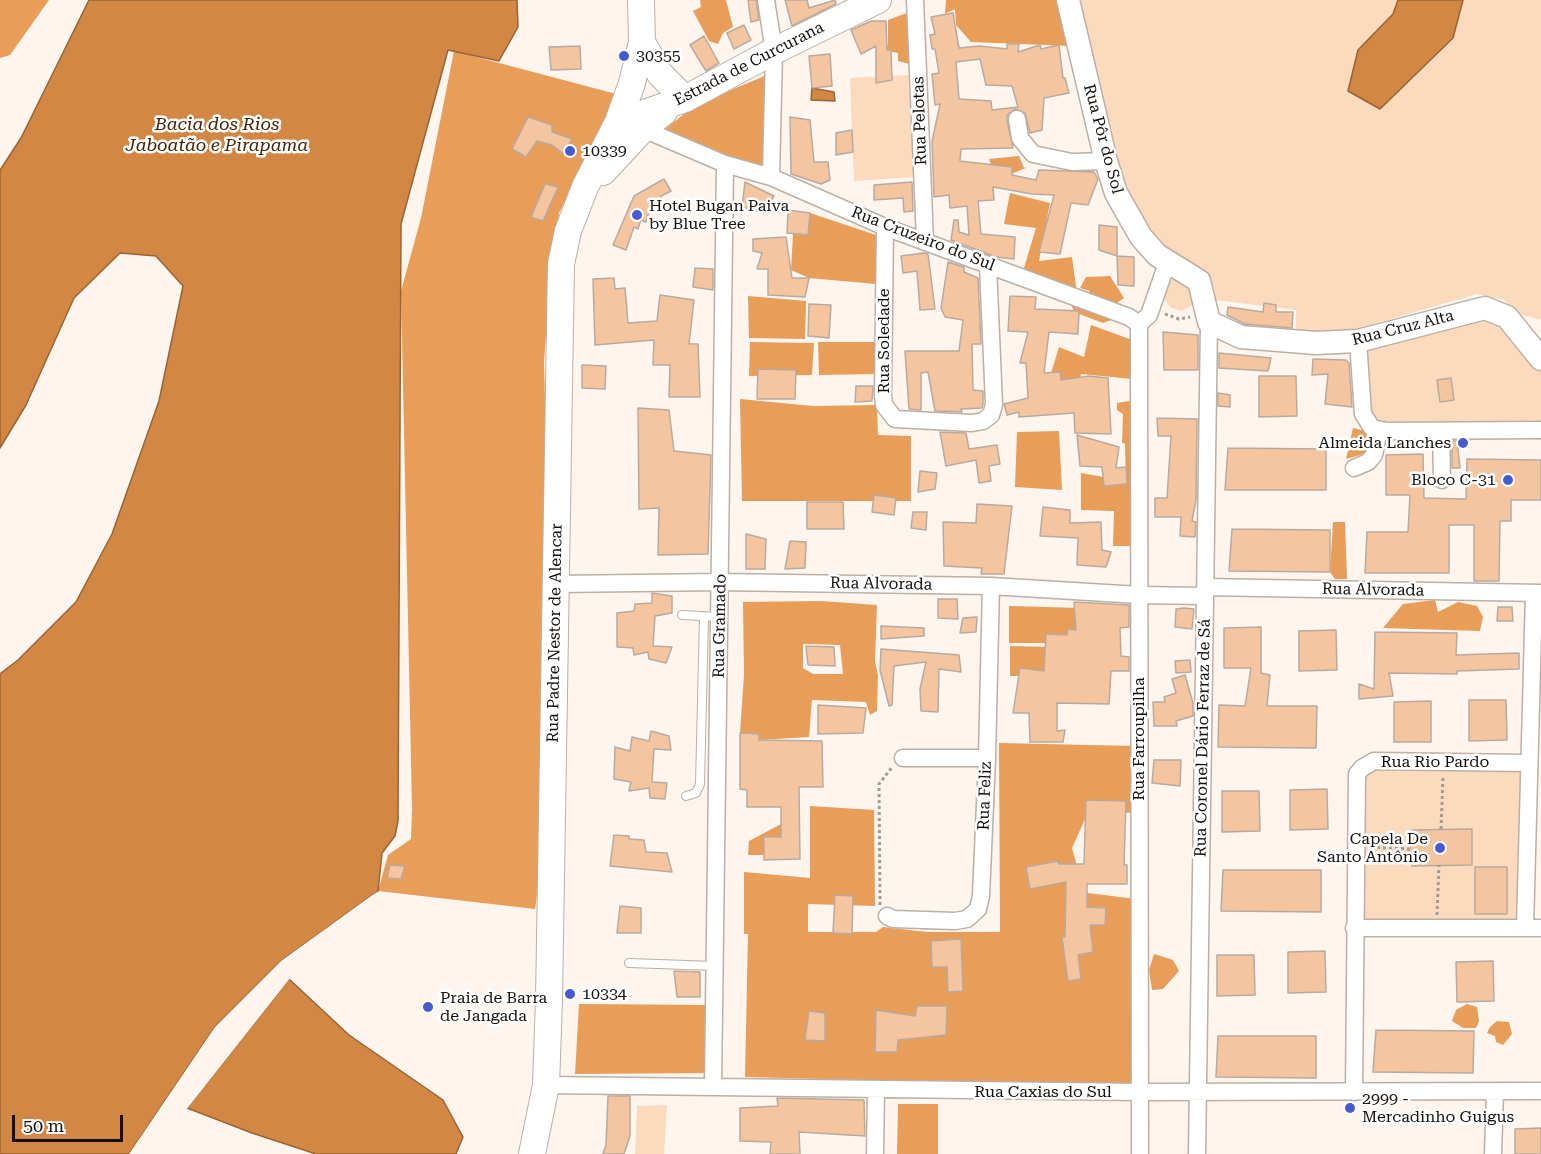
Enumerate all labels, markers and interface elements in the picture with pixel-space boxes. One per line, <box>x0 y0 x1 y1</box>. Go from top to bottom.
street label: Estrada de Curcurana <box>671 18 827 110</box>
place label: 30355 <box>636 46 681 66</box>
marker: 30355 <box>617 49 631 63</box>
street label: Rua Pelotas <box>909 76 931 166</box>
street label: Rua Pôr do Sol <box>1079 82 1127 196</box>
water label: Bacia dos Rios Jaboatão e Pirapama <box>126 114 308 156</box>
place label: 10339 <box>582 141 627 161</box>
marker: 10339 <box>563 144 577 158</box>
place label: Hotel Bugan Paiva by Blue Tree <box>649 196 789 234</box>
street label: Rua Cruzeiro do Sul <box>848 203 998 275</box>
marker: Hotel Bugan Paiva by Blue Tree <box>630 208 644 222</box>
street label: Rua Soledade <box>874 288 894 394</box>
street label: Rua Cruz Alta <box>1350 306 1456 350</box>
place label: Almeida Lanches <box>1318 433 1451 453</box>
marker: Almeida Lanches <box>1456 436 1470 450</box>
place label: Bloco C-31 <box>1411 470 1496 490</box>
marker: Bloco C-31 <box>1501 473 1515 487</box>
street label: Rua Padre Nestor de Alencar <box>543 523 567 743</box>
street label: Rua Gramado <box>709 574 731 678</box>
street label: Rua Alvorada <box>830 574 932 594</box>
street label: Rua Alvorada <box>1322 580 1424 600</box>
street label: Rua Coronel Dário Ferraz de Sá <box>1191 619 1215 857</box>
street label: Rua Farroupilha <box>1129 677 1149 801</box>
street label: Rua Rio Pardo <box>1381 752 1489 772</box>
street label: Rua Feliz <box>974 761 996 831</box>
place label: Capela De Santo Antônio <box>1317 829 1428 867</box>
marker: Capela De Santo Antônio <box>1433 841 1447 855</box>
place label: 10334 <box>582 984 627 1004</box>
marker: 10334 <box>563 987 577 1001</box>
place label: Praia de Barra de Jangada <box>440 988 547 1026</box>
marker: Praia de Barra de Jangada <box>421 1000 435 1014</box>
street label: Rua Caxias do Sul <box>974 1082 1112 1102</box>
place label: 2999 - Mercadinho Guigus <box>1362 1089 1514 1127</box>
marker: 2999 - Mercadinho Guigus <box>1343 1101 1357 1115</box>
scale bar <box>15 1103 126 1141</box>
text: 50 m <box>23 1115 64 1136</box>

